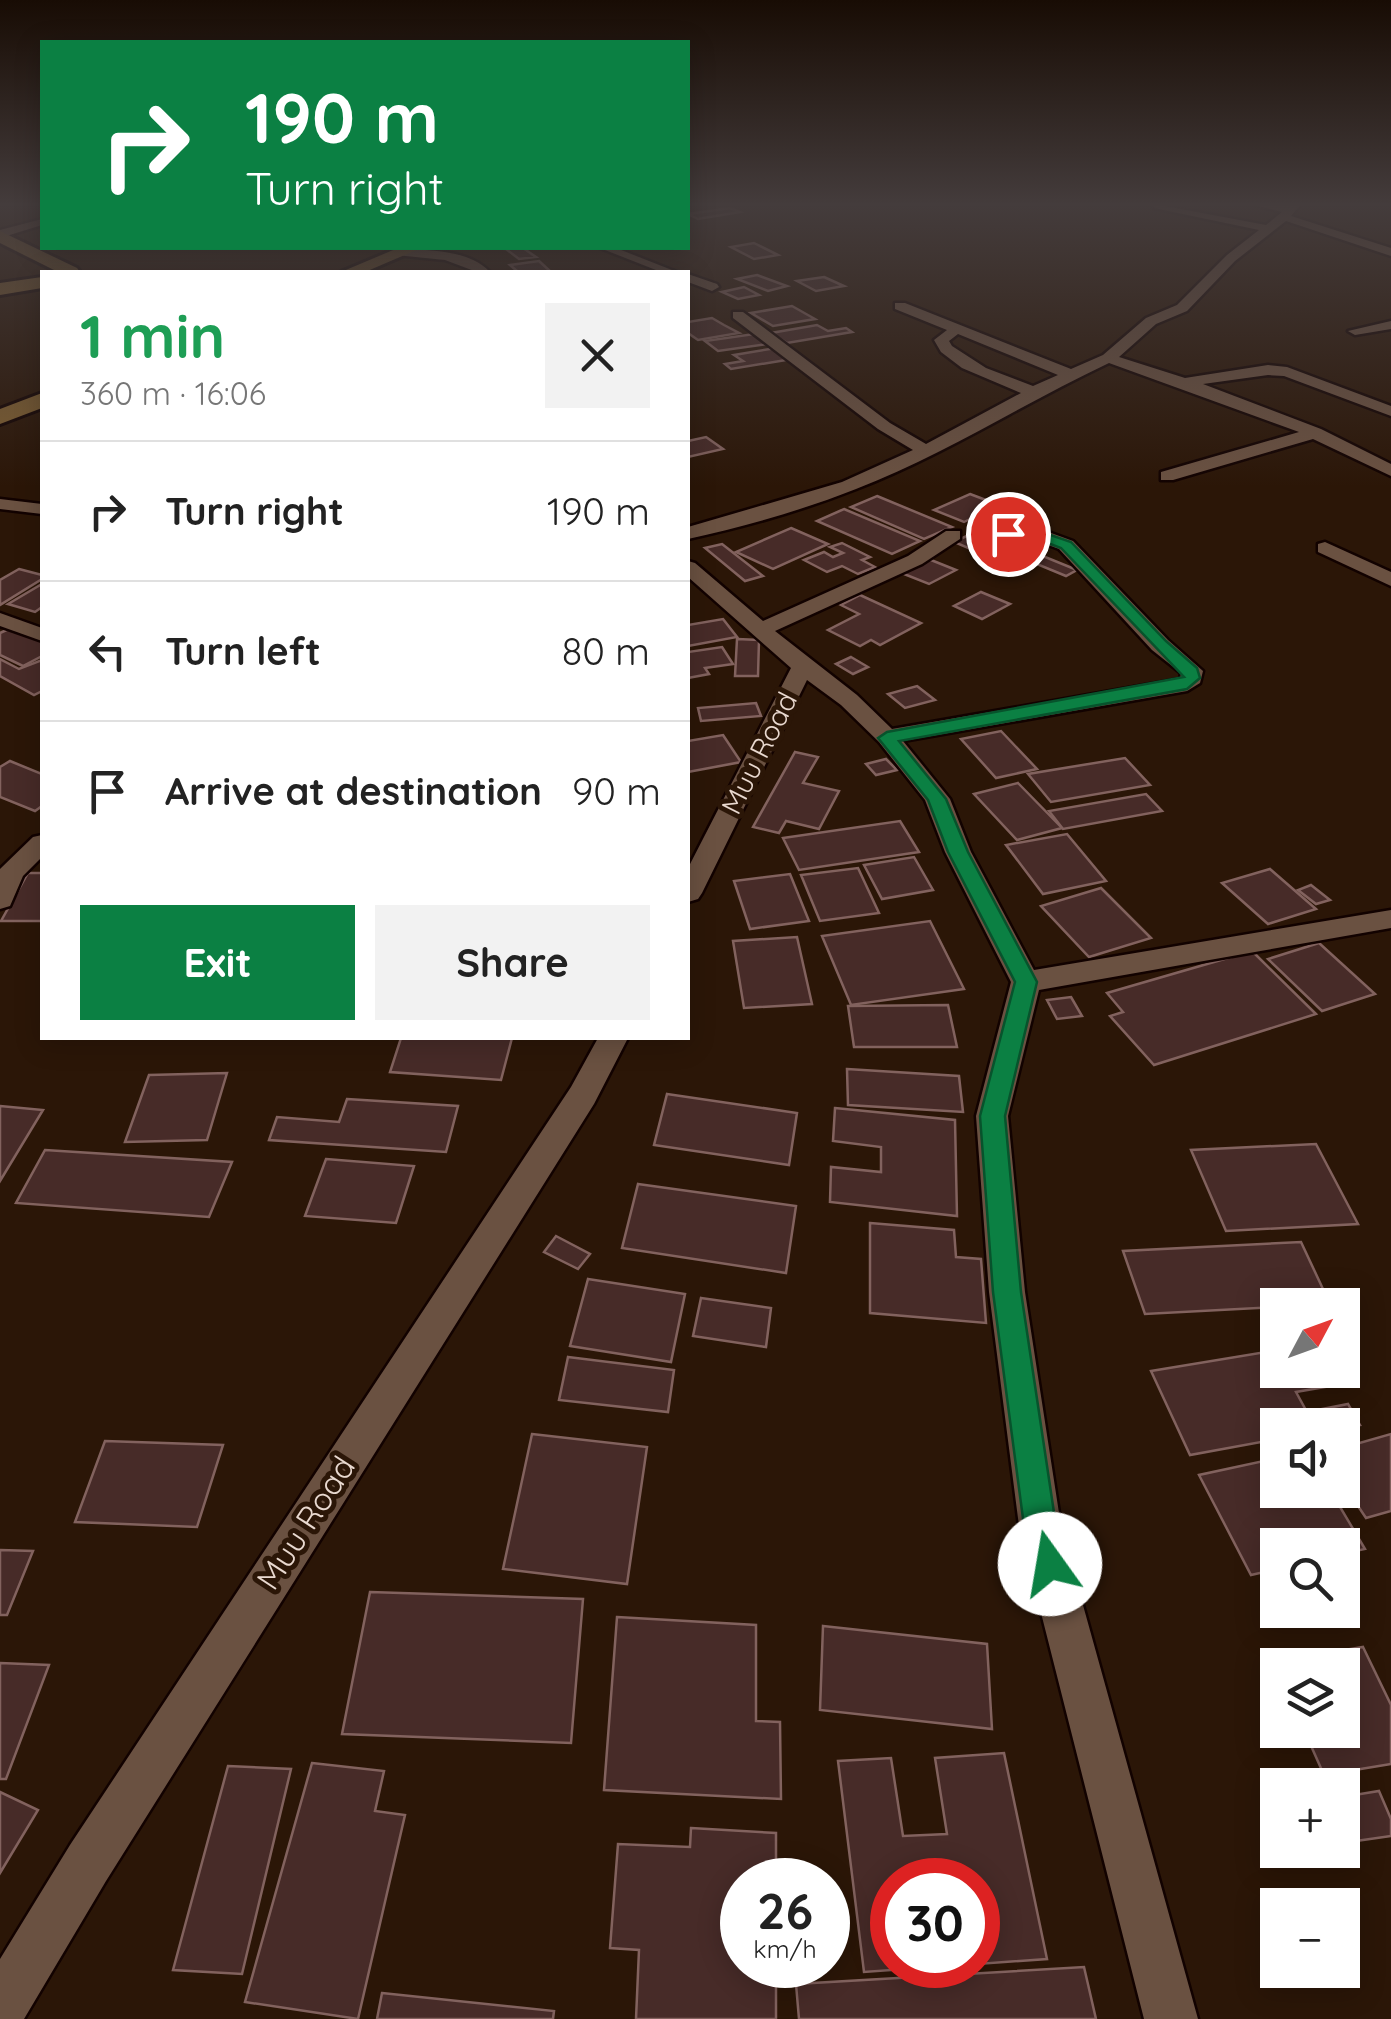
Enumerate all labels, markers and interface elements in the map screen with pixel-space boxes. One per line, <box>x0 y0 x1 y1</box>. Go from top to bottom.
text: 190 m <box>245 73 439 161</box>
icon: right <box>80 80 210 210</box>
text: Turn right <box>245 160 444 216</box>
text: 1 min <box>80 298 225 373</box>
button: close <box>545 303 650 408</box>
text: 360 m · 16:06 <box>80 373 266 413</box>
icon: right <box>80 484 135 539</box>
text: Turn right <box>165 487 344 535</box>
text: 190 m <box>547 487 650 535</box>
pin <box>966 492 1051 577</box>
icon: arrive <box>981 507 1036 562</box>
icon: left <box>80 624 135 679</box>
text: Turn left <box>165 627 321 675</box>
text: 80 m <box>562 627 650 675</box>
street label: Muu Road <box>713 686 804 820</box>
icon: arrive <box>80 764 135 819</box>
text: Arrive at destination <box>165 767 542 815</box>
text: 90 m <box>572 767 661 815</box>
button: Exit <box>80 905 355 1020</box>
button: Share <box>375 905 650 1020</box>
north arrow <box>1260 1288 1360 1388</box>
map controls <box>1260 1288 1360 1988</box>
button: sound <box>1260 1408 1360 1508</box>
street label: Muu Road <box>247 1448 363 1597</box>
position arrow <box>998 1512 1102 1616</box>
button: search <box>1260 1528 1360 1628</box>
button: layers <box>1260 1648 1360 1748</box>
button: + <box>1260 1768 1360 1868</box>
speed limit sign: 30 <box>870 1858 1000 1988</box>
text: 26 <box>757 1879 813 1942</box>
button: − <box>1260 1888 1360 1988</box>
text: km/h <box>753 1933 817 1964</box>

